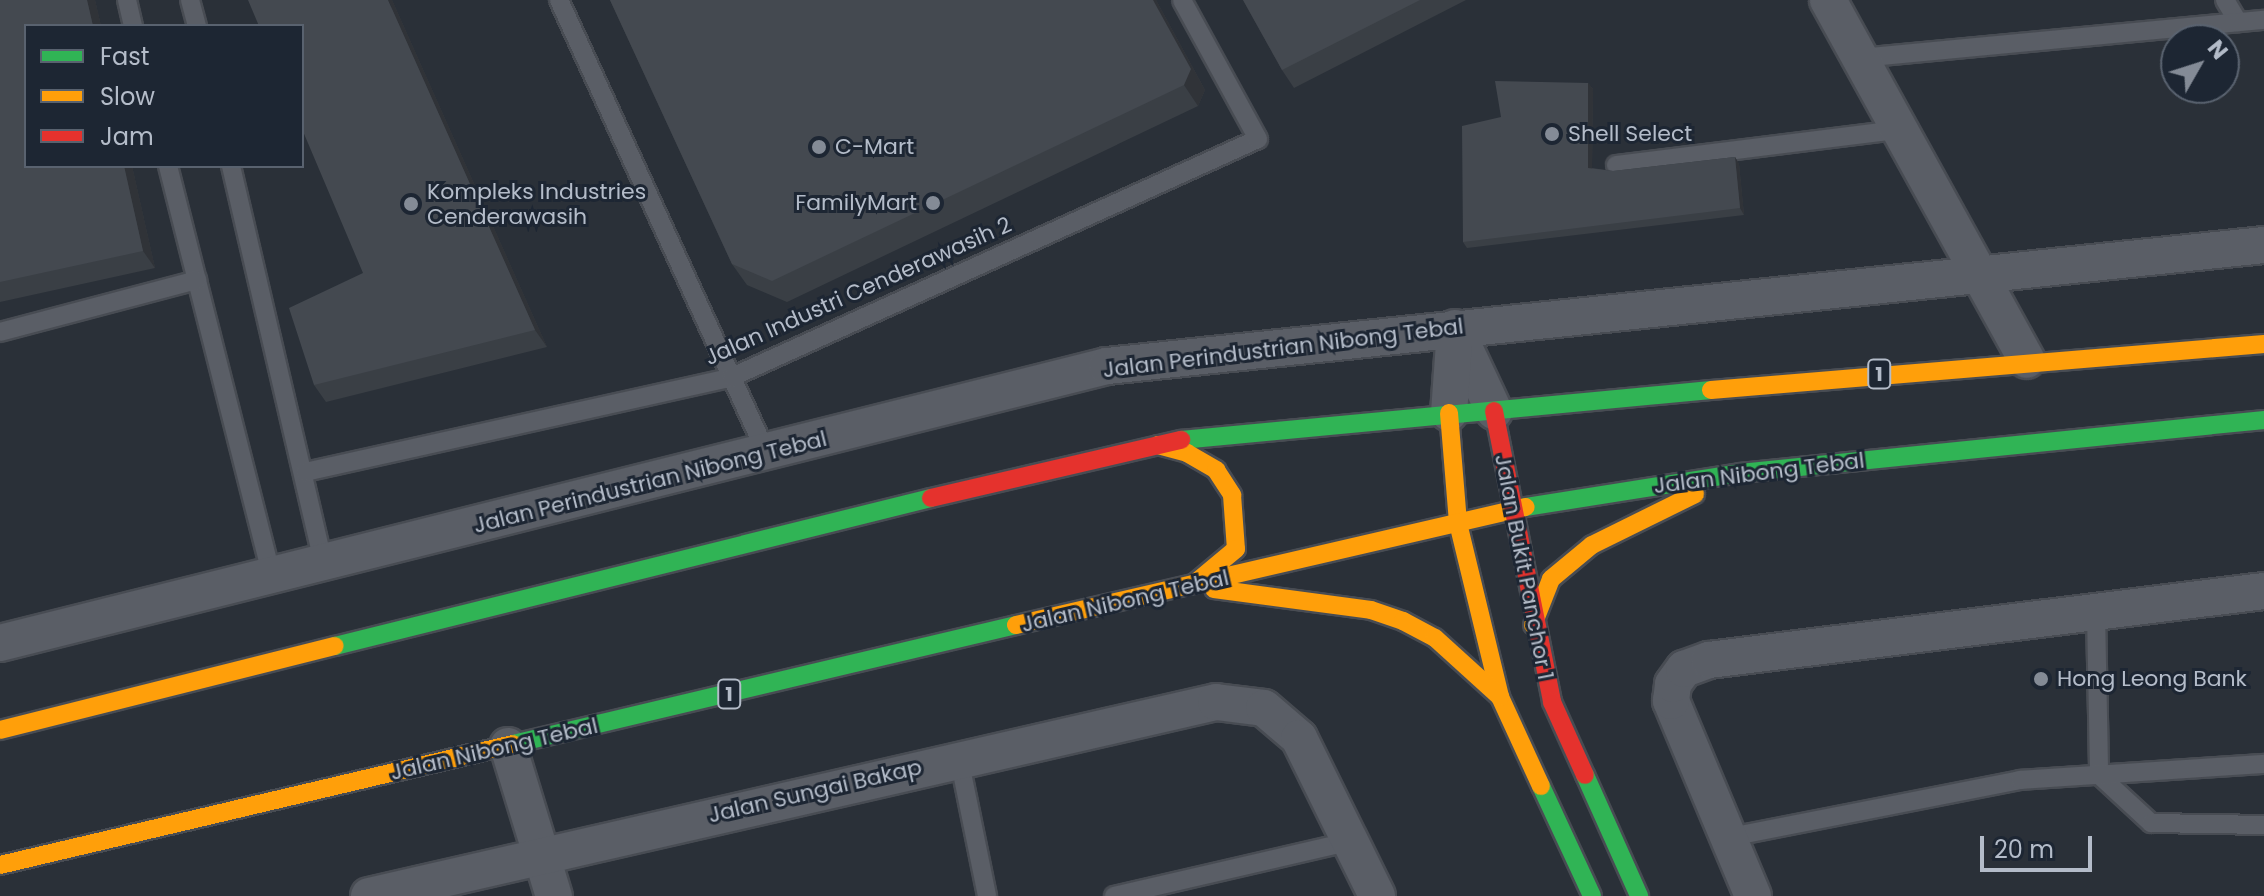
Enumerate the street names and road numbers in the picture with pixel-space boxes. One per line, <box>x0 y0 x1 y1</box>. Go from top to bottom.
street label: Jalan Industri Cenderawasih 2 <box>701 211 1015 371</box>
street label: Jalan Perindustrian Nibong Tebal <box>1101 313 1465 383</box>
road number: 1 <box>1867 358 1891 390</box>
street label: Jalan Perindustrian Nibong Tebal <box>471 425 829 539</box>
street label: Jalan Nibong Tebal <box>1652 447 1866 499</box>
street label: Jalan Bukit Panchor 1 <box>1489 452 1559 682</box>
street label: Jalan Nibong Tebal <box>1019 564 1231 638</box>
road number: 1 <box>717 678 741 710</box>
street label: Jalan Nibong Tebal <box>388 712 600 786</box>
street label: Jalan Sungai Bakap <box>706 754 924 828</box>

